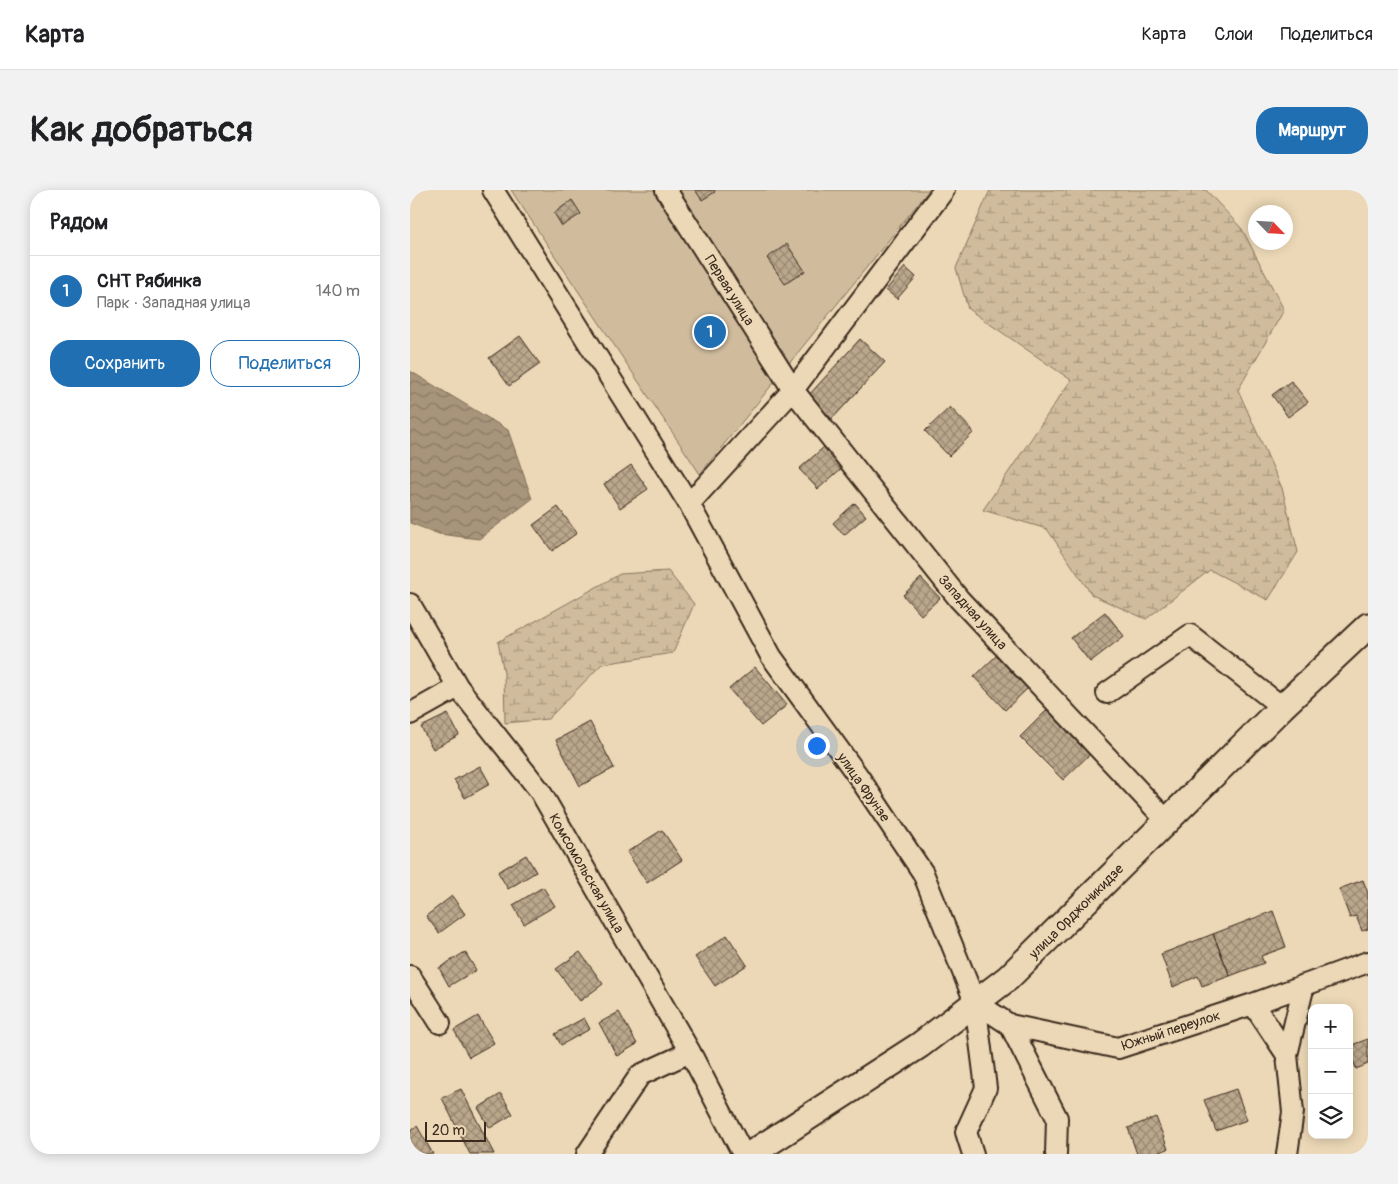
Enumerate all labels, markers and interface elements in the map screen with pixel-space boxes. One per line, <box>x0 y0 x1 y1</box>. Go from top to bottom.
text: Карта <box>25 20 84 49</box>
text: Карта <box>1142 23 1186 46</box>
text: Слои <box>1214 23 1252 46</box>
text: Поделиться <box>1280 23 1373 46</box>
button: Маршрут <box>1256 107 1368 154</box>
text: Как добраться <box>30 108 253 152</box>
north arrow <box>1248 205 1293 250</box>
text: Рядом <box>50 209 108 236</box>
street label: Первая улица <box>701 252 758 329</box>
text: СНТ Рябинка <box>97 269 201 293</box>
text: 1 <box>63 281 69 301</box>
text: 140 m <box>316 281 360 301</box>
text: Парк · Западная улица <box>97 293 250 313</box>
pin: 1 <box>694 313 726 351</box>
button: Сохранить <box>50 340 200 387</box>
button: Поделиться <box>210 340 360 387</box>
street label: Западная улица <box>935 571 1011 653</box>
your location <box>804 733 830 759</box>
street label: улица Фрунзе <box>833 749 894 825</box>
street label: Комсомольская улица <box>545 810 628 936</box>
street label: улица Орджоникидзе <box>1025 860 1127 963</box>
map controls <box>1308 1004 1353 1139</box>
button: + <box>1308 1004 1353 1049</box>
street label: Южный переулок <box>1120 1007 1222 1054</box>
button: − <box>1308 1049 1353 1094</box>
button: layers <box>1308 1094 1353 1139</box>
scale bar <box>425 1119 486 1142</box>
text: 20 m <box>432 1122 465 1139</box>

